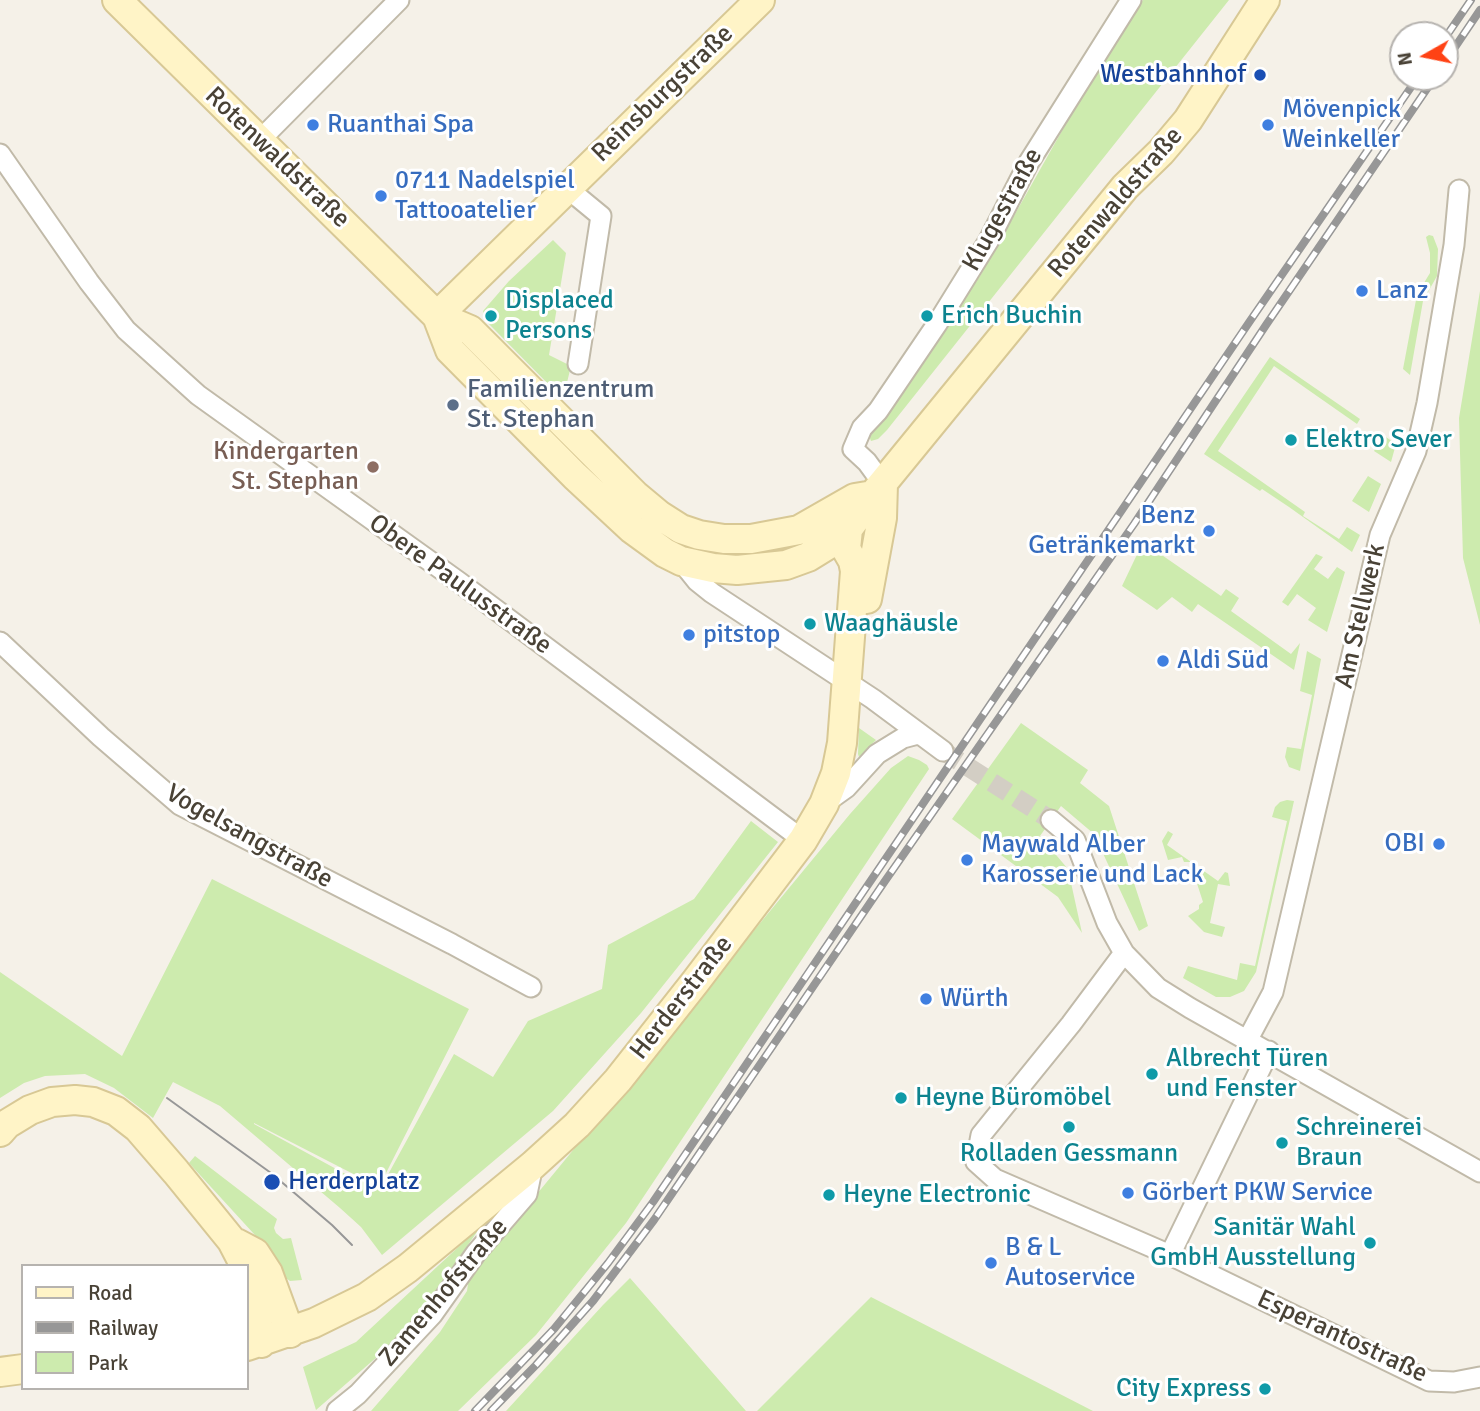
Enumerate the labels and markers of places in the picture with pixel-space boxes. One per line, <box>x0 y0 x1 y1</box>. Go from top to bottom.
place label: Westbahnhof <box>1100 59 1246 91</box>
marker: Westbahnhof <box>1252 67 1268 83</box>
place label: Mövenpick Weinkeller <box>1282 94 1401 156</box>
place label: Ruanthai Spa <box>327 109 474 141</box>
marker: Ruanthai Spa <box>305 117 321 133</box>
marker: Mövenpick Weinkeller <box>1260 117 1276 133</box>
place label: 0711 Nadelspiel Tattooatelier <box>395 165 575 227</box>
marker: 0711 Nadelspiel Tattooatelier <box>373 188 389 204</box>
place label: Lanz <box>1376 275 1428 307</box>
marker: Lanz <box>1354 283 1370 299</box>
place label: Displaced Persons <box>505 285 614 346</box>
place label: Erich Buchin <box>941 300 1082 332</box>
marker: Displaced Persons <box>483 308 499 324</box>
marker: Erich Buchin <box>919 308 935 324</box>
place label: Familienzentrum St. Stephan <box>467 374 654 436</box>
marker: Familienzentrum St. Stephan <box>445 397 461 413</box>
place label: Elektro Sever <box>1305 424 1452 456</box>
marker: Elektro Sever <box>1283 432 1299 448</box>
place label: Kindergarten St. Stephan <box>213 436 359 498</box>
marker: Kindergarten St. Stephan <box>365 459 381 475</box>
place label: Benz Getränkemarkt <box>1028 500 1195 562</box>
marker: Benz Getränkemarkt <box>1201 523 1217 539</box>
place label: Waaghäusle <box>824 608 958 640</box>
marker: Waaghäusle <box>802 616 818 632</box>
place label: pitstop <box>703 619 780 651</box>
marker: pitstop <box>681 627 697 643</box>
place label: Aldi Süd <box>1177 645 1269 677</box>
marker: Aldi Süd <box>1155 653 1171 669</box>
place label: OBI <box>1385 828 1425 860</box>
place label: Maywald Alber Karosserie und Lack <box>981 829 1203 890</box>
marker: OBI <box>1431 836 1447 852</box>
marker: Maywald Alber Karosserie und Lack <box>959 852 975 868</box>
place label: Würth <box>940 983 1009 1015</box>
marker: Würth <box>918 991 934 1007</box>
place label: Albrecht Türen und Fenster <box>1166 1043 1328 1104</box>
marker: Albrecht Türen und Fenster <box>1144 1066 1160 1082</box>
place label: Heyne Büromöbel <box>915 1082 1111 1114</box>
marker: Heyne Büromöbel <box>893 1090 909 1106</box>
place label: Schreinerei Braun <box>1296 1112 1422 1174</box>
marker: Rolladen Gessmann <box>1061 1119 1077 1135</box>
marker: Schreinerei Braun <box>1274 1135 1290 1151</box>
place label: Rolladen Gessmann <box>960 1138 1178 1170</box>
place label: Herderplatz <box>288 1166 420 1198</box>
marker: Herderplatz <box>262 1172 282 1192</box>
place label: Görbert PKW Service <box>1142 1177 1373 1209</box>
place label: Heyne Electronic <box>843 1179 1031 1211</box>
marker: Görbert PKW Service <box>1120 1185 1136 1201</box>
marker: Heyne Electronic <box>821 1187 837 1203</box>
place label: Sanitär Wahl GmbH Ausstellung <box>1150 1212 1356 1274</box>
place label: B & L Autoservice <box>1005 1232 1136 1294</box>
marker: Sanitär Wahl GmbH Ausstellung <box>1362 1235 1378 1251</box>
marker: B & L Autoservice <box>983 1255 999 1271</box>
place label: City Express <box>1116 1373 1251 1405</box>
marker: City Express <box>1257 1381 1273 1397</box>

